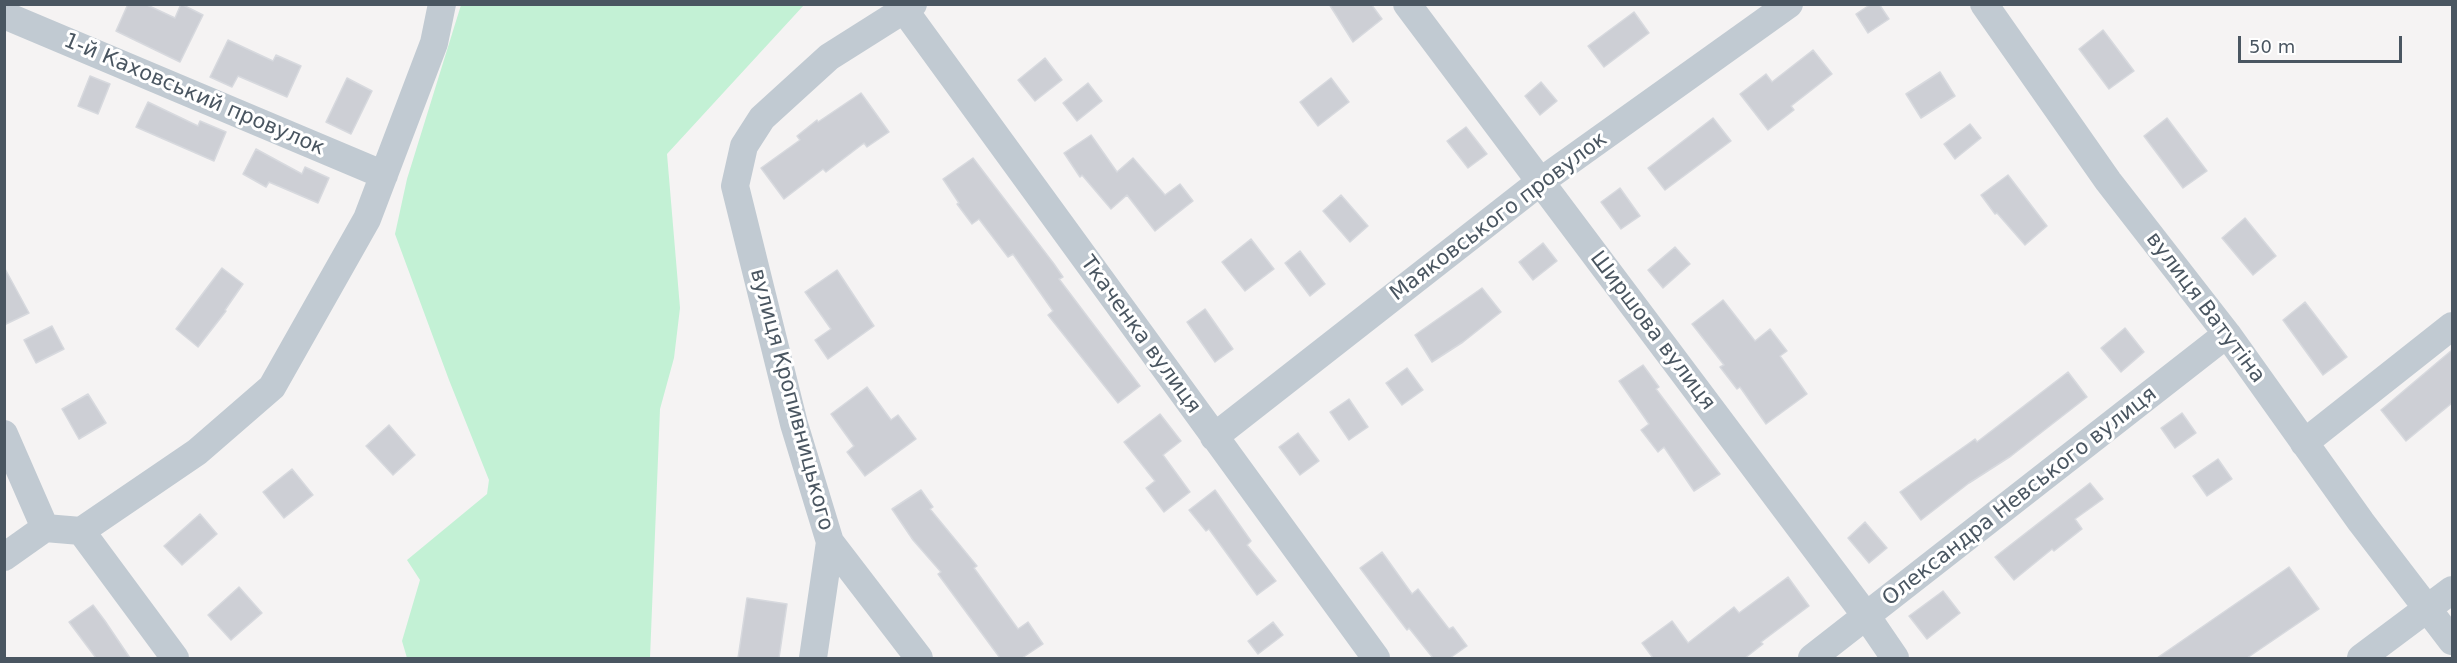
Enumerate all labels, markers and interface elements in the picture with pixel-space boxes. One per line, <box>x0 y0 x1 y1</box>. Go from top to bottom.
scale bar <box>2241 24 2404 62</box>
street label: 1-й Каховський провулок <box>60 29 328 161</box>
text: 50 m <box>2249 36 2295 57</box>
street label: Маяковського провулок <box>1386 127 1612 307</box>
street label: вулиця Ватутіна <box>2140 228 2270 388</box>
street label: Ширшова вулиця <box>1584 247 1720 415</box>
street label: Ткаченка вулиця <box>1074 251 1206 419</box>
street label: вулиця Кропивницького <box>744 266 838 534</box>
street label: Олександра Невського вулиця <box>1878 382 2162 612</box>

